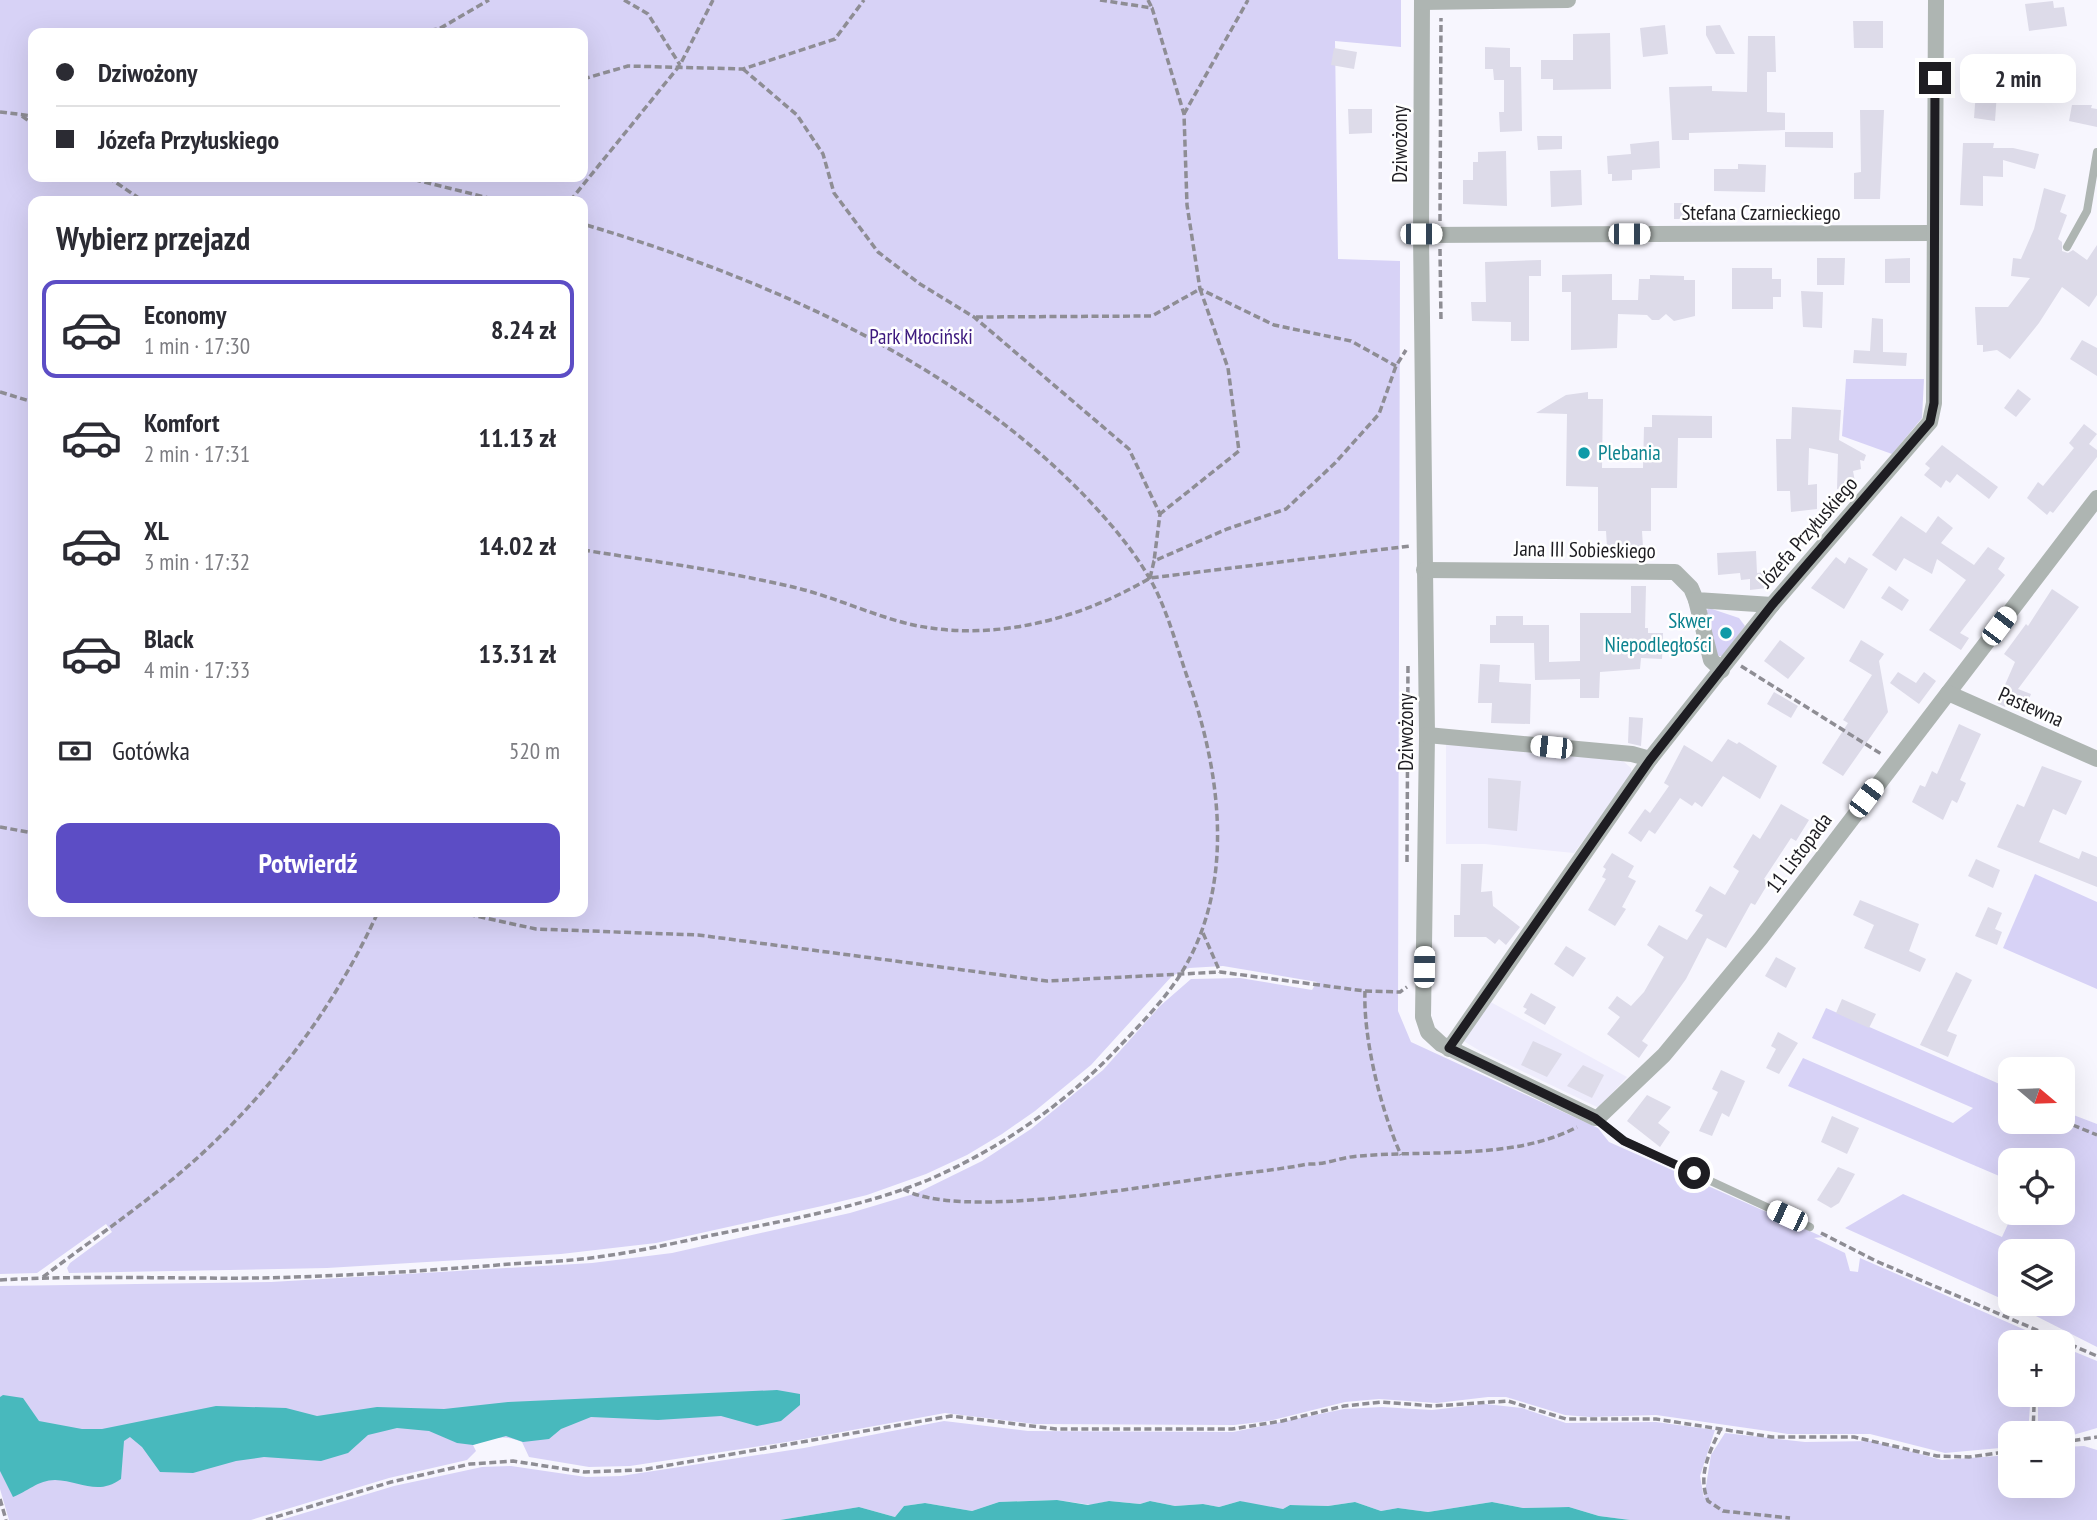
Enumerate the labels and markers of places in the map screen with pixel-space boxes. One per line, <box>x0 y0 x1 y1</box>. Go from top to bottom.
place label: Plebania <box>1598 439 1661 466</box>
marker: Plebania <box>1576 445 1592 461</box>
place label: Skwer Niepodległości <box>1605 607 1712 658</box>
marker: Skwer Niepodległości <box>1718 625 1734 641</box>

